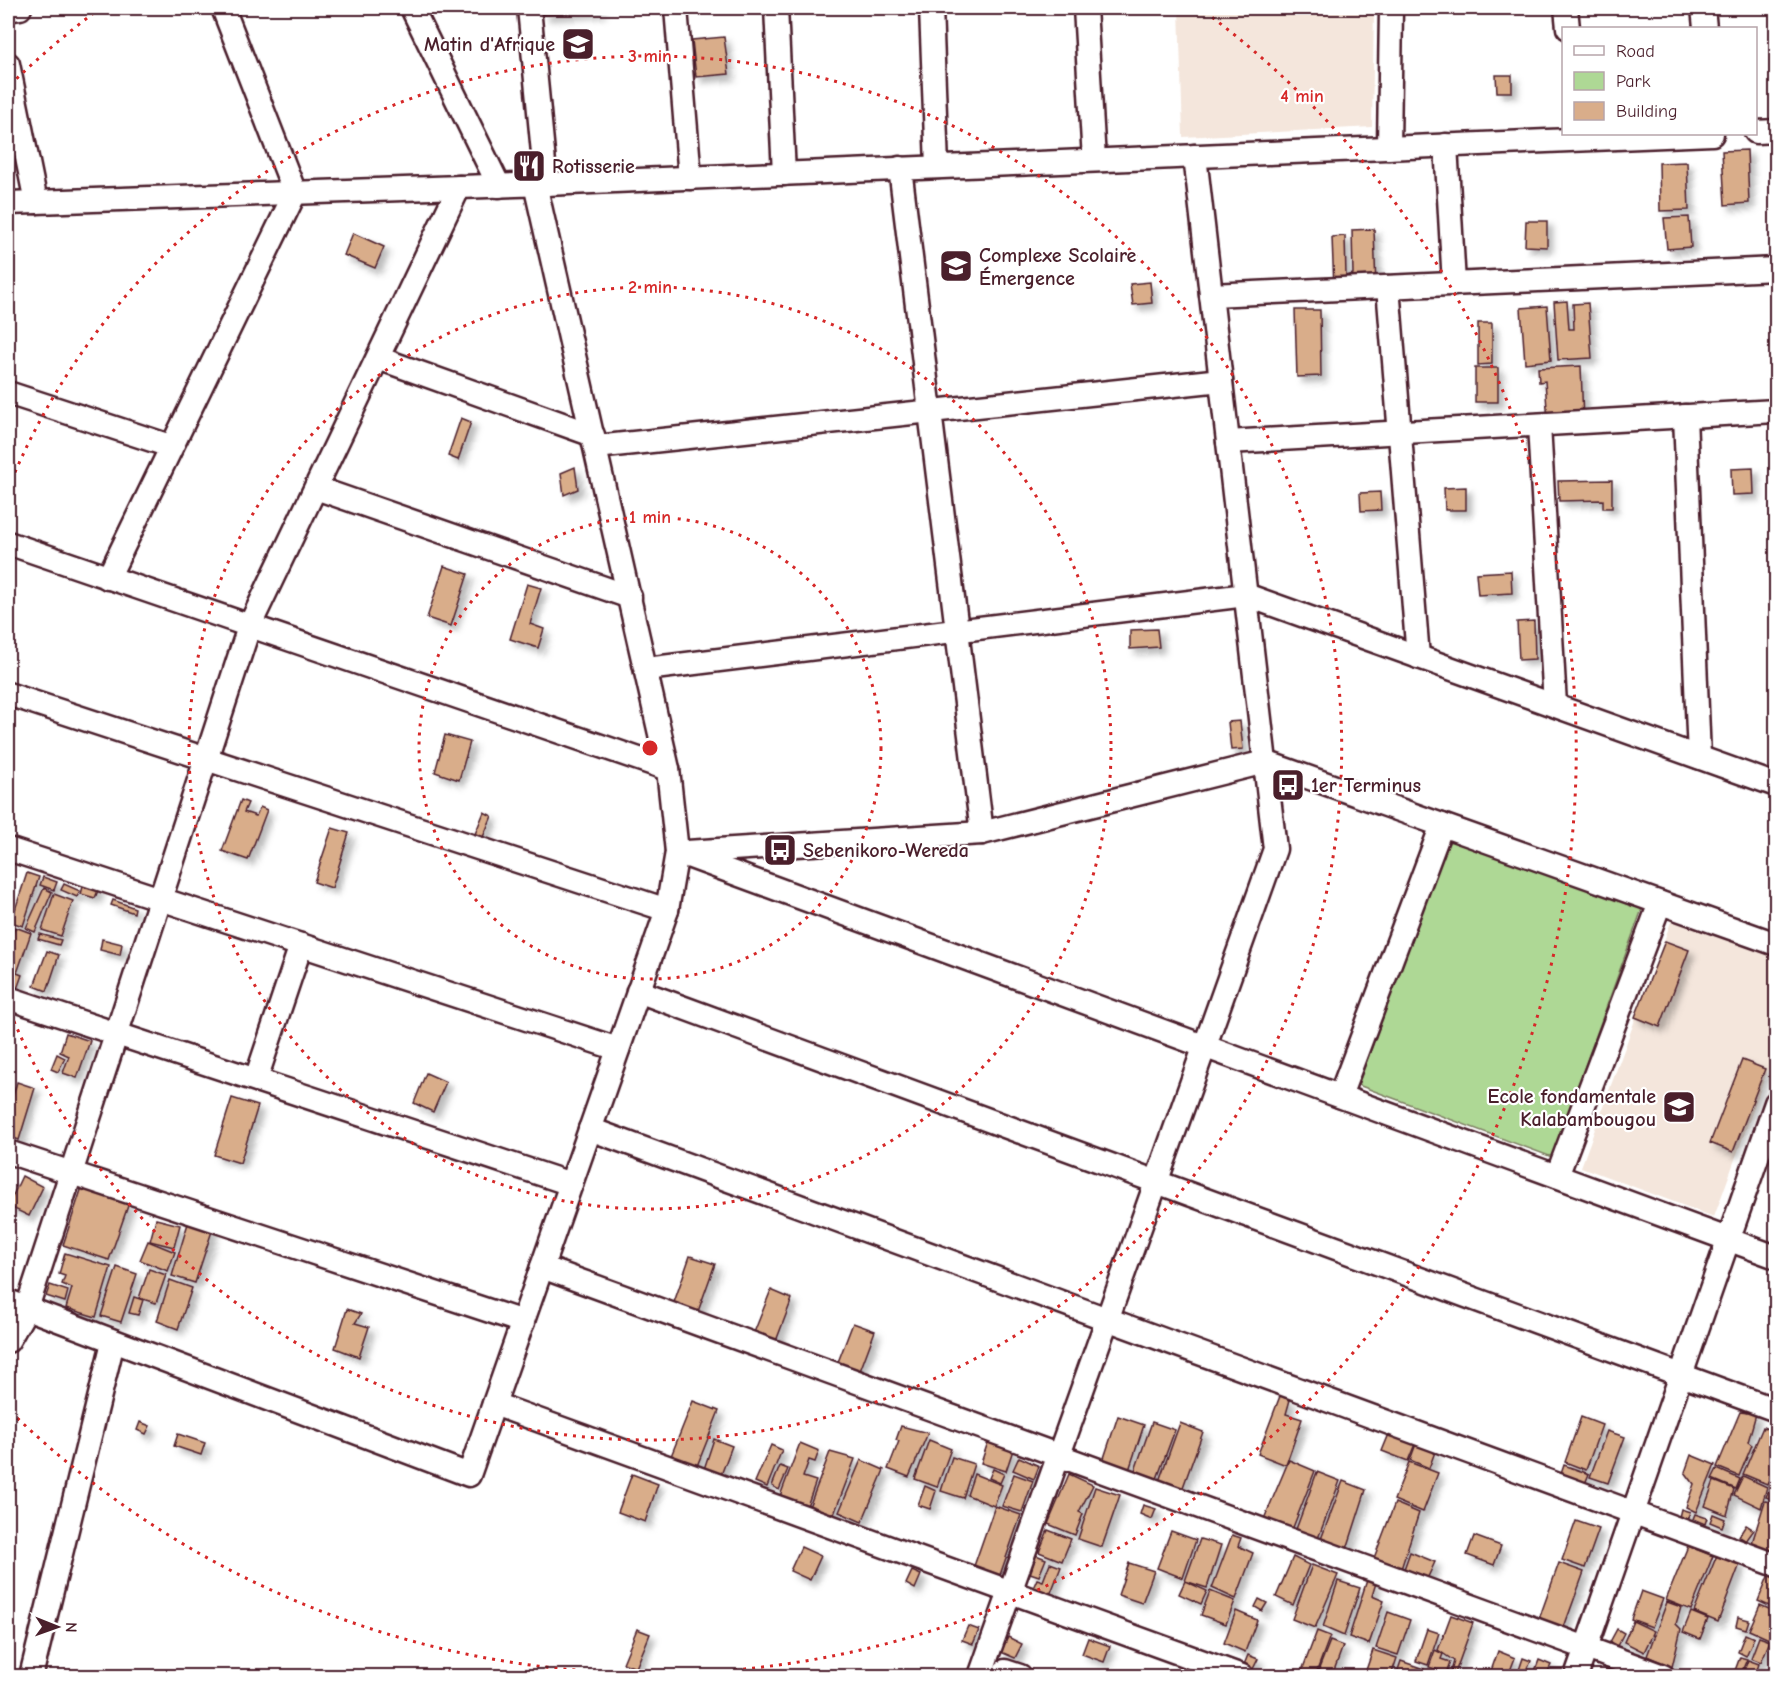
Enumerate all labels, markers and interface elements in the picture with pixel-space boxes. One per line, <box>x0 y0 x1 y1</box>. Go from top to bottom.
school or university icon: Matin d'Afrique <box>560 26 596 62</box>
legend <box>1562 27 1757 135</box>
place label: Matin d'Afrique <box>424 33 555 56</box>
text: Road <box>1616 41 1655 62</box>
text: 3 min <box>628 46 672 67</box>
text: Park <box>1616 71 1651 92</box>
text: 4 min <box>1280 86 1324 107</box>
text: Building <box>1616 101 1678 122</box>
restaurant icon: Rotisserie <box>511 148 547 184</box>
place label: Rotisserie <box>552 155 635 178</box>
place label: Complexe Scolaire Émergence <box>979 244 1136 290</box>
school or university icon: Complexe Scolaire Émergence <box>938 248 974 284</box>
text: 2 min <box>628 277 672 298</box>
text: 1 min <box>629 507 671 528</box>
centre of rings <box>640 738 660 758</box>
bus stop icon: 1er Terminus <box>1270 767 1306 803</box>
place label: 1er Terminus <box>1311 774 1421 797</box>
bus stop icon: Sebenikoro-Wereda <box>762 832 798 868</box>
place label: Sebenikoro-Wereda <box>803 839 969 862</box>
place label: Ecole fondamentale Kalabambougou <box>1488 1085 1656 1131</box>
school or university icon: Ecole fondamentale Kalabambougou <box>1661 1089 1697 1125</box>
north arrow <box>27 1597 87 1657</box>
text: N <box>62 1622 80 1633</box>

